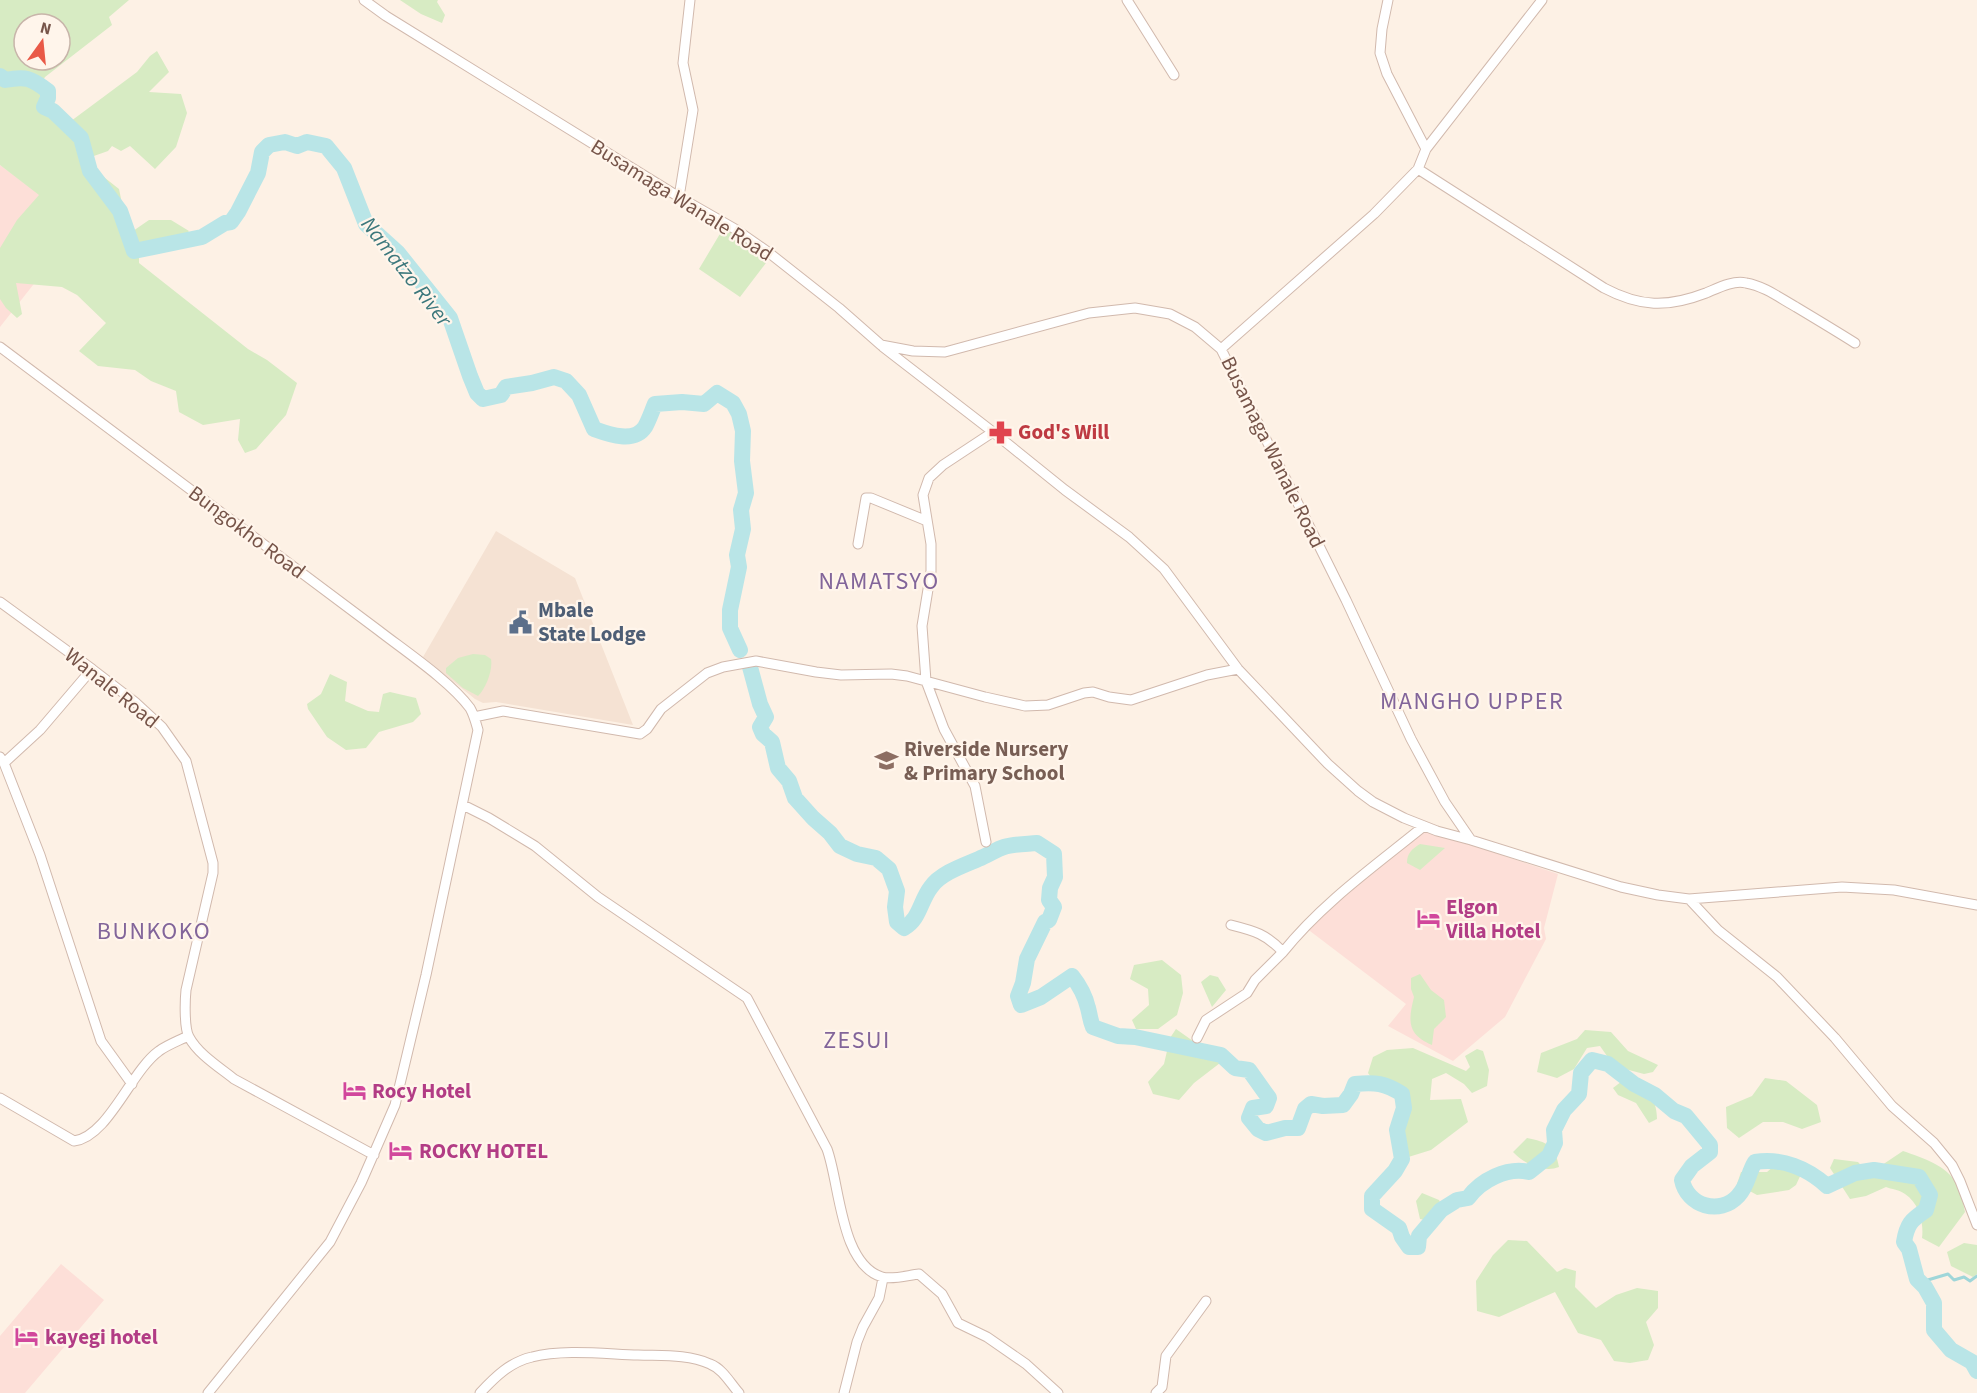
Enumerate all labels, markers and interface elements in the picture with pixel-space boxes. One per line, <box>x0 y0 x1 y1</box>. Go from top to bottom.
north arrow <box>12 12 72 72</box>
text: N <box>38 16 54 40</box>
street label: Busamaga Wanale Road <box>585 132 779 268</box>
water label: Namatzo River <box>353 210 460 335</box>
street label: Busamaga Wanale Road <box>1213 351 1333 553</box>
place label: God's Will <box>1018 417 1109 447</box>
pharmacy icon: God's Will <box>987 419 1013 445</box>
street label: Bungokho Road <box>182 478 312 586</box>
district label: NAMATSYO <box>818 564 940 599</box>
place label: Mbale State Lodge <box>538 595 646 649</box>
public building icon: Mbale State Lodge <box>507 609 533 635</box>
street label: Wanale Road <box>58 641 166 735</box>
district label: MANGHO UPPER <box>1380 684 1564 719</box>
place label: Riverside Nursery & Primary School <box>904 734 1069 788</box>
school or university icon: Riverside Nursery & Primary School <box>873 748 899 774</box>
place label: Elgon Villa Hotel <box>1445 892 1541 946</box>
hotel icon: Elgon Villa Hotel <box>1415 906 1441 932</box>
district label: BUNKOKO <box>97 914 211 949</box>
district label: ZESUI <box>823 1023 891 1058</box>
place label: Rocy Hotel <box>372 1076 471 1106</box>
hotel icon: Rocy Hotel <box>341 1078 367 1104</box>
place label: ROCKY HOTEL <box>419 1136 548 1166</box>
hotel icon: ROCKY HOTEL <box>388 1138 414 1164</box>
place label: kayegi hotel <box>45 1322 158 1352</box>
hotel icon: kayegi hotel <box>14 1324 40 1350</box>

